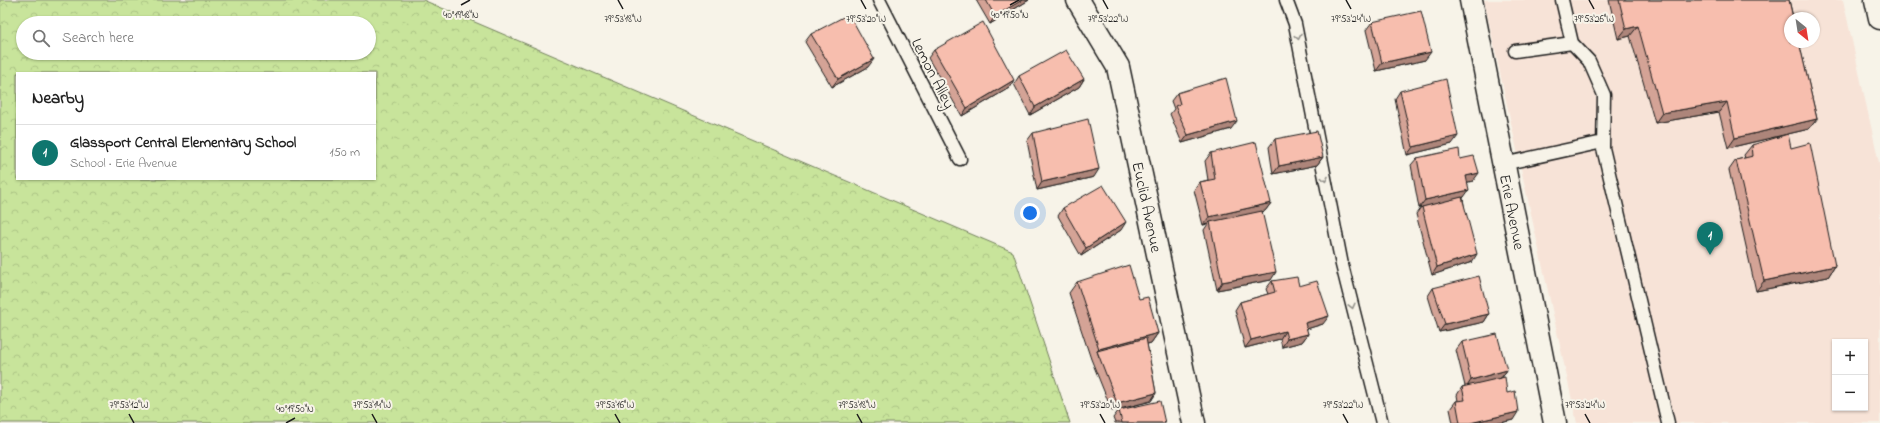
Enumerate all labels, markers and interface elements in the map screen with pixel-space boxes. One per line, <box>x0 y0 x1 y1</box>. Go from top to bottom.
text: 40°19'48"N <box>443 8 479 23</box>
text: 40°19'50"N <box>991 8 1029 23</box>
text: 79°53'18"W <box>604 12 642 27</box>
text: 79°53'20"W <box>846 12 886 27</box>
text: 79°53'22"W <box>1088 12 1129 27</box>
text: 79°53'24"W <box>1331 12 1371 27</box>
text: 79°53'26"W <box>1574 12 1614 27</box>
north arrow <box>1784 12 1820 48</box>
search box <box>16 16 376 60</box>
icon: search <box>30 27 52 49</box>
text: Search here <box>62 27 134 49</box>
street label: Lemon Alley <box>904 34 960 114</box>
one-way arrow <box>1293 34 1301 40</box>
text: Nearby <box>32 86 84 111</box>
text: Glassport Central Elementary School <box>70 132 296 154</box>
text: 1 <box>43 143 47 162</box>
text: 150 m <box>329 143 360 162</box>
text: School · Erie Avenue <box>70 154 177 173</box>
street label: Euclid Avenue <box>1125 160 1167 256</box>
street label: Erie Avenue <box>1492 172 1531 253</box>
one-way arrow <box>1320 175 1329 182</box>
your location <box>1020 203 1040 223</box>
pin: 1 <box>1697 222 1723 255</box>
one-way arrow <box>1347 302 1356 309</box>
map controls <box>1832 339 1868 411</box>
button: + <box>1832 339 1868 375</box>
button: − <box>1832 375 1868 411</box>
text: 79°53'12"W <box>110 398 149 413</box>
text: 79°53'14"W <box>353 398 391 413</box>
text: 79°53'16"W <box>596 398 634 413</box>
text: 79°53'18"W <box>838 398 876 413</box>
text: 79°53'20"W <box>1080 398 1120 413</box>
text: 79°53'22"W <box>1323 398 1364 413</box>
text: 79°53'24"W <box>1565 398 1605 413</box>
text: 40°19'50"N <box>276 402 314 417</box>

